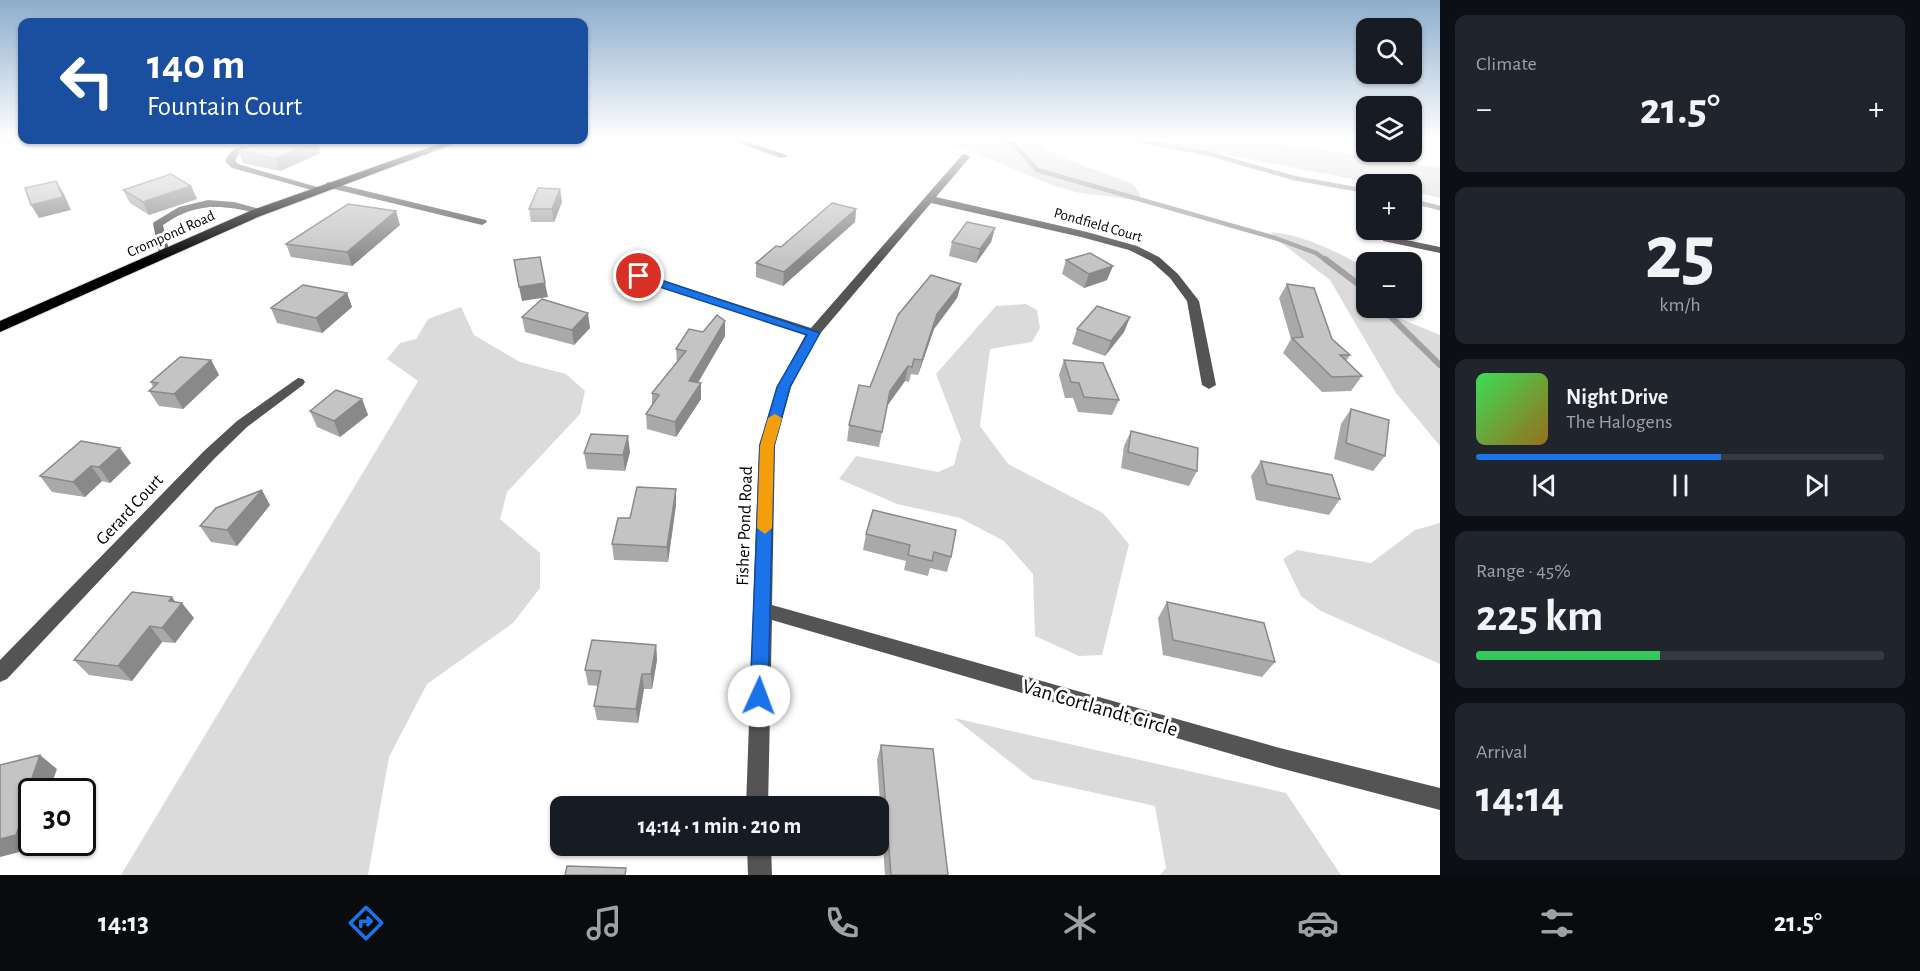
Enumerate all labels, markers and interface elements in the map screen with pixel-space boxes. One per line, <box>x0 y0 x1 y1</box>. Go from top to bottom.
map controls <box>1356 18 1422 318</box>
button: search <box>1356 18 1422 84</box>
icon: left <box>48 42 126 120</box>
text: 140 m <box>147 44 245 86</box>
text: Climate <box>1476 54 1537 74</box>
text: 21.5° <box>1640 87 1720 132</box>
text: Fountain Court <box>147 93 302 120</box>
text: − <box>1476 93 1492 126</box>
text: + <box>1868 93 1884 126</box>
button: layers <box>1356 96 1422 162</box>
button: + <box>1356 174 1422 240</box>
street label: Pondfield Court <box>1052 205 1144 245</box>
street label: Crompond Road <box>125 208 217 260</box>
text: 25 <box>1645 215 1715 293</box>
pin <box>613 250 664 301</box>
button: − <box>1356 252 1422 318</box>
icon: arrive <box>622 259 655 292</box>
text: km/h <box>1659 295 1701 315</box>
text: Night Drive <box>1566 386 1668 408</box>
text: The Halogens <box>1566 412 1672 432</box>
street label: Fisher Pond Road <box>734 466 756 586</box>
icon: previous <box>1528 469 1561 502</box>
icon: pause <box>1664 469 1697 502</box>
icon: next <box>1800 469 1833 502</box>
street label: Gerard Court <box>93 471 167 549</box>
text: Range · 45% <box>1476 561 1571 581</box>
text: 225 km <box>1476 594 1603 639</box>
position arrow <box>727 664 791 728</box>
street label: Van Cortlandt Circle <box>1020 676 1180 740</box>
text: Arrival <box>1476 742 1527 762</box>
text: 14:14 <box>1476 775 1564 820</box>
speed limit sign: 30 <box>18 778 96 856</box>
text: 14:14 · 1 min · 210 m <box>638 815 801 837</box>
icon: directions <box>345 902 387 944</box>
icon: music <box>583 902 625 944</box>
icon: phone <box>821 902 863 944</box>
icon: climate <box>1059 902 1101 944</box>
icon: car <box>1297 902 1339 944</box>
icon: filters <box>1536 902 1578 944</box>
text: 14:13 <box>98 909 149 936</box>
text: 21.5° <box>1774 909 1822 936</box>

